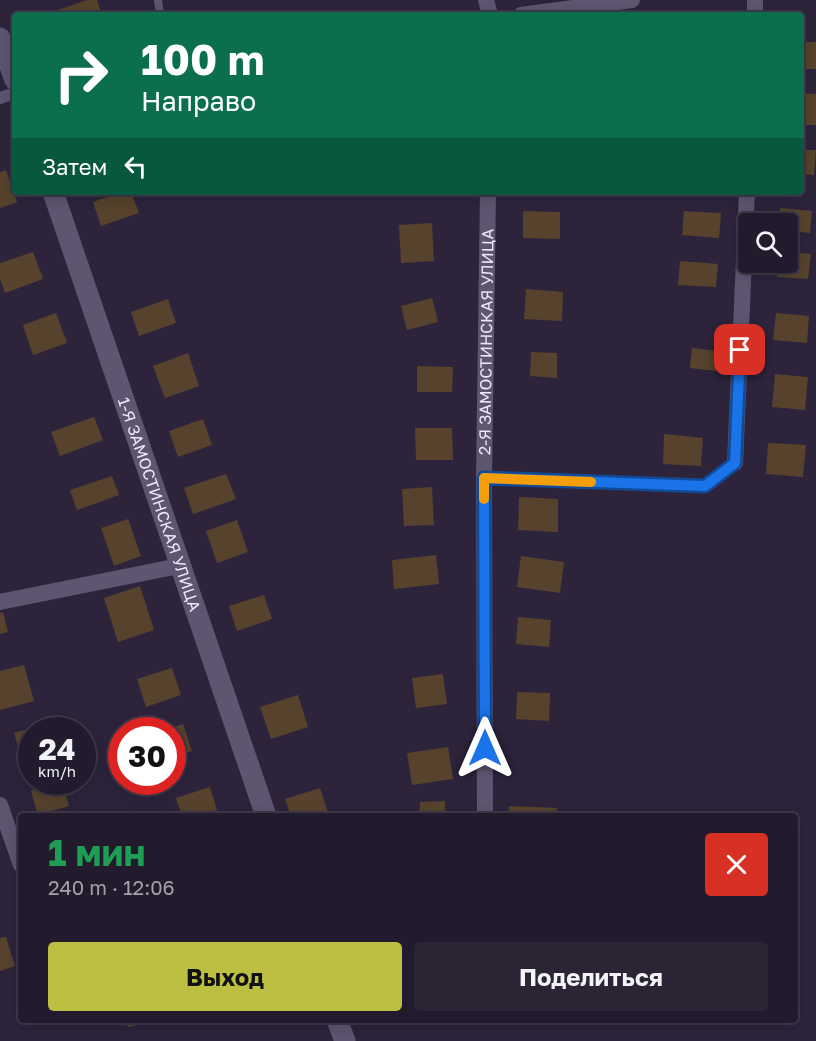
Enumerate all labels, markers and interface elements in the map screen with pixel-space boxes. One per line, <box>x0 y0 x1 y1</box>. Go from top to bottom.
text: 100 m <box>141 34 264 84</box>
icon: right <box>42 36 120 114</box>
text: Направо <box>141 85 256 117</box>
icon: left <box>119 150 152 183</box>
text: Затем <box>42 153 107 180</box>
map controls <box>738 213 798 273</box>
button: search <box>738 213 798 273</box>
street label: 2-Я ЗАМОСТИНСКАЯ УЛИЦА <box>474 228 497 455</box>
pin <box>714 324 765 375</box>
icon: arrive <box>723 333 756 366</box>
street label: 1-Я ЗАМОСТИНСКАЯ УЛИЦА <box>114 395 205 614</box>
position arrow <box>453 716 517 780</box>
speed limit sign: 30 <box>108 717 186 795</box>
text: 24 <box>38 731 76 767</box>
text: km/h <box>38 762 76 780</box>
text: 1 мин <box>48 831 145 874</box>
button: close <box>705 833 768 896</box>
text: 240 m · 12:06 <box>48 875 175 899</box>
button: Выход <box>48 942 402 1011</box>
button: Поделиться <box>414 942 768 1011</box>

